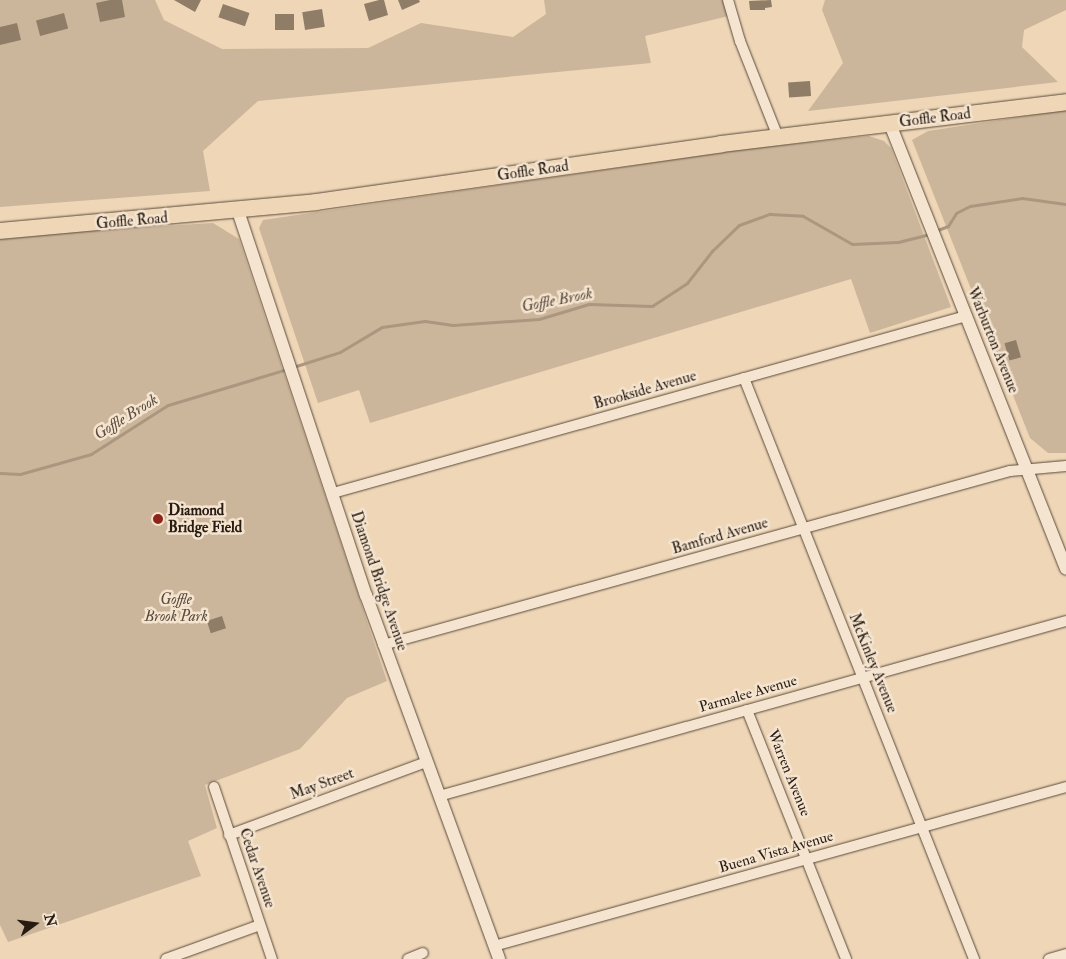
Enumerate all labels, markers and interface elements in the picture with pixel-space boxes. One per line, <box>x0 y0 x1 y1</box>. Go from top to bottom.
street label: Goffle Road <box>898 105 972 131</box>
street label: Goffle Road <box>496 157 570 185</box>
street label: Goffle Road <box>95 209 169 233</box>
water label: Goffle Brook <box>520 284 594 316</box>
street label: Warburton Avenue <box>964 284 1022 396</box>
street label: Brookside Avenue <box>592 367 698 413</box>
water label: Goffle Brook <box>91 390 161 444</box>
place label: Diamond Bridge Field <box>168 501 242 536</box>
street label: Diamond Bridge Avenue <box>347 509 411 653</box>
marker: Diamond Bridge Field <box>152 513 164 525</box>
street label: Bamford Avenue <box>670 514 770 558</box>
park label: Goffle Brook Park <box>144 590 208 625</box>
street label: McKinley Avenue <box>845 611 901 715</box>
street label: Parmalee Avenue <box>697 671 799 717</box>
street label: Warren Avenue <box>763 727 815 819</box>
street label: May Street <box>288 764 356 804</box>
street label: Cedar Avenue <box>235 826 279 910</box>
street label: Buena Vista Avenue <box>717 827 835 877</box>
north arrow <box>10 899 60 949</box>
text: N <box>40 912 60 928</box>

